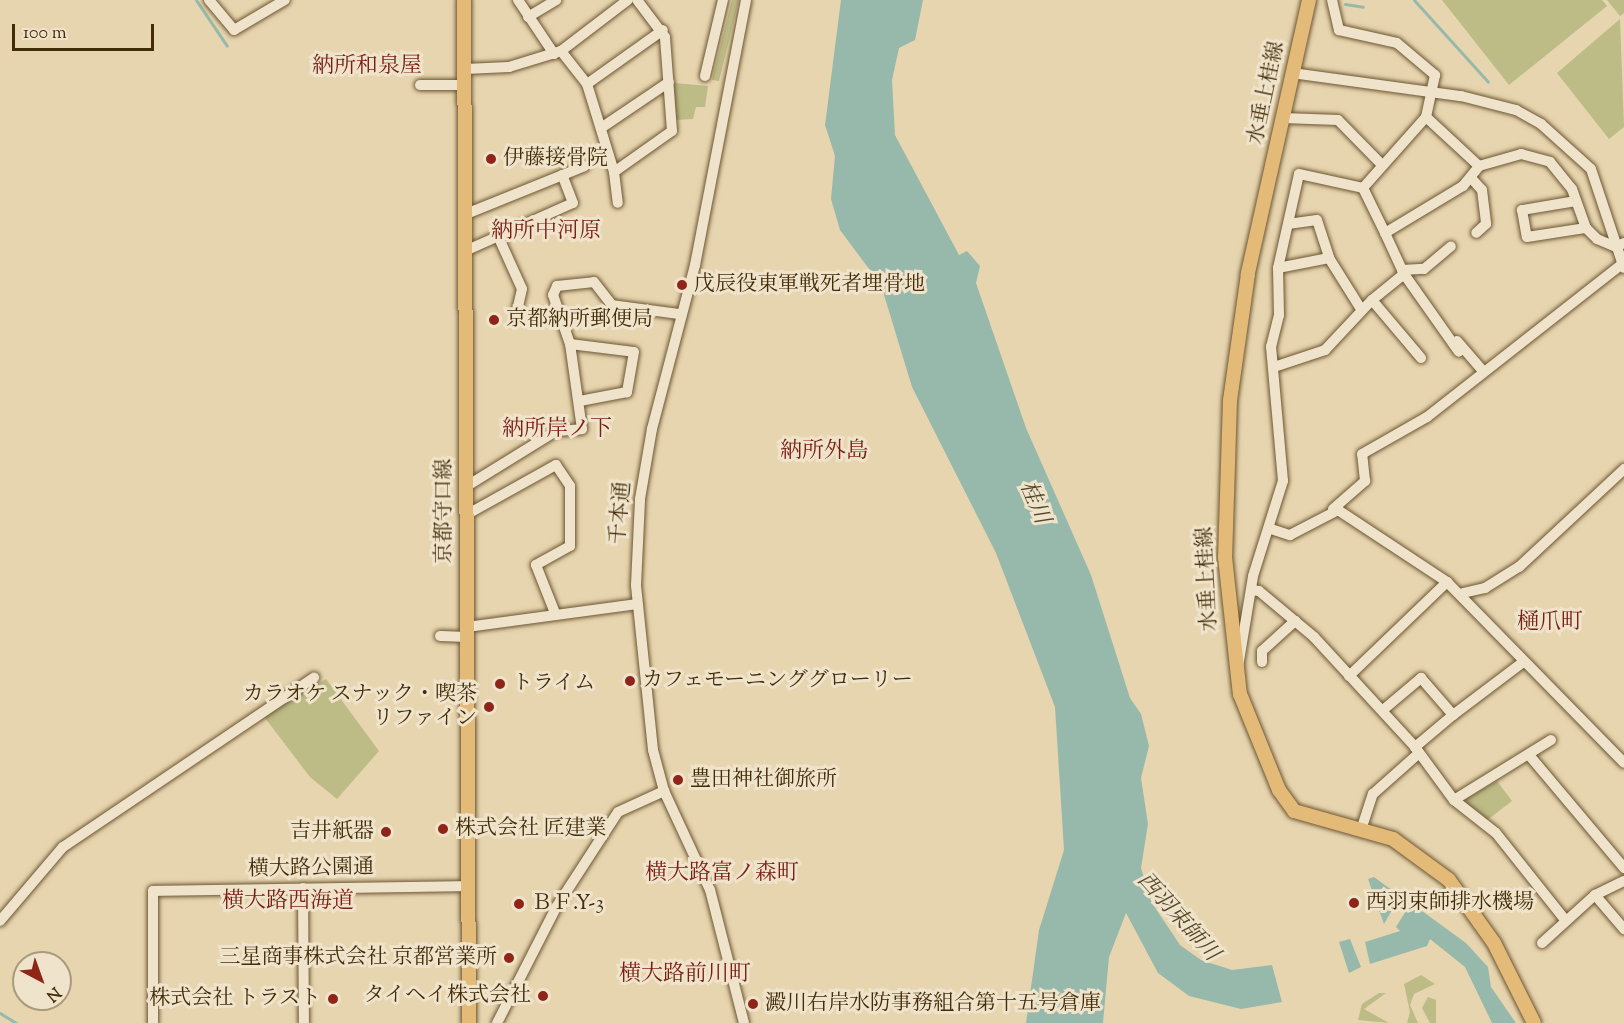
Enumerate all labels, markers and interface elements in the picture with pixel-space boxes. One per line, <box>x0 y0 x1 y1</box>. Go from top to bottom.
scale bar <box>15 12 158 50</box>
text: 100 m <box>23 21 67 47</box>
street label: 水垂上桂線 <box>1244 39 1290 147</box>
district label: 納所和泉屋 <box>312 55 422 81</box>
place label: 伊藤接骨院 <box>503 146 608 172</box>
marker: 伊藤接骨院 <box>484 152 498 166</box>
district label: 納所中河原 <box>491 220 601 246</box>
place label: 戊辰役東軍戦死者埋骨地 <box>694 272 925 298</box>
marker: 戊辰役東軍戦死者埋骨地 <box>675 278 689 292</box>
place label: 京都納所郵便局 <box>506 307 653 333</box>
marker: 京都納所郵便局 <box>487 313 501 327</box>
district label: 納所岸ノ下 <box>502 418 612 444</box>
district label: 納所外島 <box>780 440 868 466</box>
street label: 京都守口線 <box>432 459 458 563</box>
water label: 桂川 <box>1012 478 1054 528</box>
street label: 千本通 <box>606 481 636 545</box>
street label: 水垂上桂線 <box>1193 526 1223 632</box>
district label: 樋爪町 <box>1517 611 1583 637</box>
place label: カフェモーニンググローリー <box>642 668 914 694</box>
place label: トライム <box>512 671 596 697</box>
marker: カフェモーニンググローリー <box>623 674 637 688</box>
marker: トライム <box>493 677 507 691</box>
place label: カラオケ スナック・喫茶 リファイン <box>242 682 477 732</box>
marker: カラオケ スナック・喫茶 リファイン <box>482 700 496 714</box>
place label: 豊田神社御旅所 <box>690 767 837 793</box>
marker: 豊田神社御旅所 <box>671 773 685 787</box>
place label: 株式会社 匠建業 <box>455 816 606 842</box>
place label: 吉井紙器 <box>290 819 374 845</box>
marker: 株式会社 匠建業 <box>436 822 450 836</box>
marker: 吉井紙器 <box>379 825 393 839</box>
street label: 横大路公園通 <box>248 855 374 883</box>
district label: 横大路富ノ森町 <box>645 862 799 888</box>
water label: 西羽束師川 <box>1130 868 1224 968</box>
district label: 横大路西海道 <box>222 890 354 916</box>
place label: 西羽束師排水機場 <box>1366 890 1534 916</box>
place label: ＢＦ.Y-3 <box>531 891 604 917</box>
marker: 西羽束師排水機場 <box>1347 896 1361 910</box>
marker: ＢＦ.Y-3 <box>512 897 526 911</box>
place label: 三星商事株式会社 京都営業所 <box>220 945 497 971</box>
north arrow <box>12 951 72 1011</box>
marker: 三星商事株式会社 京都営業所 <box>502 951 516 965</box>
district label: 横大路前川町 <box>619 963 751 989</box>
text: N <box>40 981 65 1006</box>
place label: タイヘイ株式会社 <box>363 983 531 1009</box>
place label: 株式会社 トラスト <box>149 986 321 1012</box>
marker: タイヘイ株式会社 <box>536 989 550 1003</box>
place label: 澱川右岸水防事務組合第十五号倉庫 <box>765 991 1101 1017</box>
marker: 株式会社 トラスト <box>326 992 340 1006</box>
marker: 澱川右岸水防事務組合第十五号倉庫 <box>746 997 760 1011</box>

